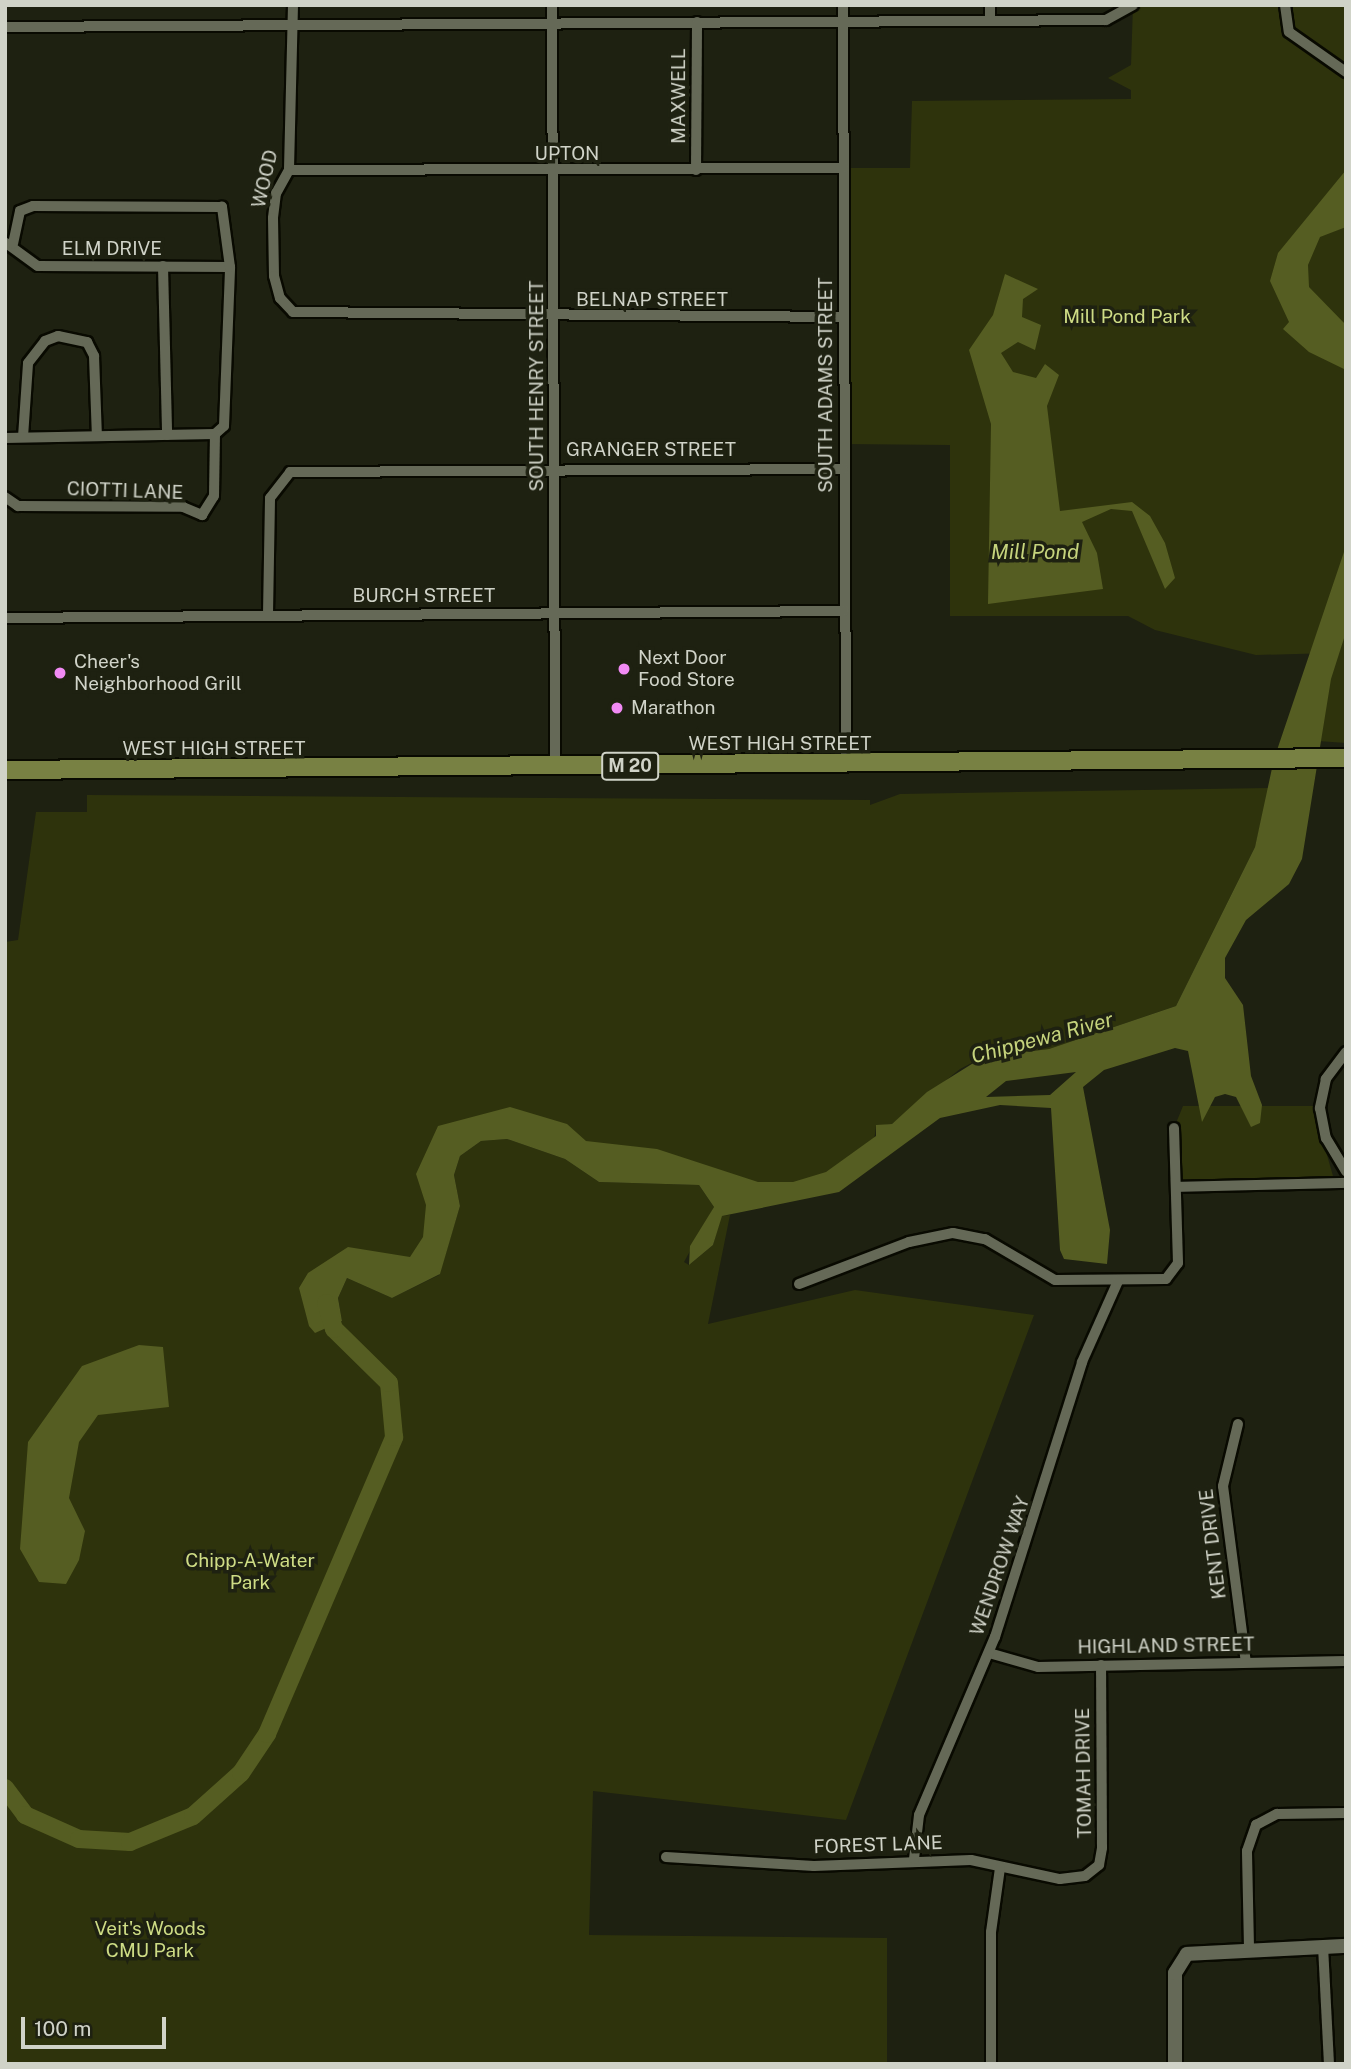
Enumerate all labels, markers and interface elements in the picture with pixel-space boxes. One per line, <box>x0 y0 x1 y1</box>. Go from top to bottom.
street label: MAXWELL <box>668 48 690 144</box>
street label: UPTON <box>535 143 599 165</box>
street label: WOOD <box>247 148 283 210</box>
street label: ELM DRIVE <box>62 238 162 260</box>
street label: SOUTH ADAMS STREET <box>815 277 837 493</box>
street label: SOUTH HENRY STREET <box>526 280 548 492</box>
street label: BELNAP STREET <box>576 289 728 311</box>
park label: Mill Pond Park <box>1063 306 1191 328</box>
street label: GRANGER STREET <box>566 439 736 461</box>
street label: CIOTTI LANE <box>66 478 184 504</box>
water label: Mill Pond <box>991 539 1079 565</box>
street label: BURCH STREET <box>353 585 495 607</box>
place label: Next Door Food Store <box>638 647 735 691</box>
place label: Cheer's Neighborhood Grill <box>74 651 242 695</box>
marker: Next Door Food Store <box>616 661 632 677</box>
marker: Cheer's Neighborhood Grill <box>52 665 68 681</box>
place label: Marathon <box>631 697 716 719</box>
marker: Marathon <box>609 700 625 716</box>
street label: WEST HIGH STREET <box>688 733 872 755</box>
street label: WEST HIGH STREET <box>122 738 306 760</box>
road number: M 20 <box>600 752 660 780</box>
water label: Chippewa River <box>968 1007 1116 1069</box>
street label: KENT DRIVE <box>1195 1487 1231 1601</box>
street label: WENDROW WAY <box>965 1493 1035 1639</box>
park label: Chipp-A-Water Park <box>185 1550 315 1594</box>
street label: HIGHLAND STREET <box>1077 1633 1255 1659</box>
street label: TOMAH DRIVE <box>1071 1708 1097 1838</box>
street label: FOREST LANE <box>813 1831 943 1859</box>
park label: Veit's Woods CMU Park <box>94 1918 206 1962</box>
scale bar <box>24 2002 170 2046</box>
text: 100 m <box>34 2016 91 2041</box>

